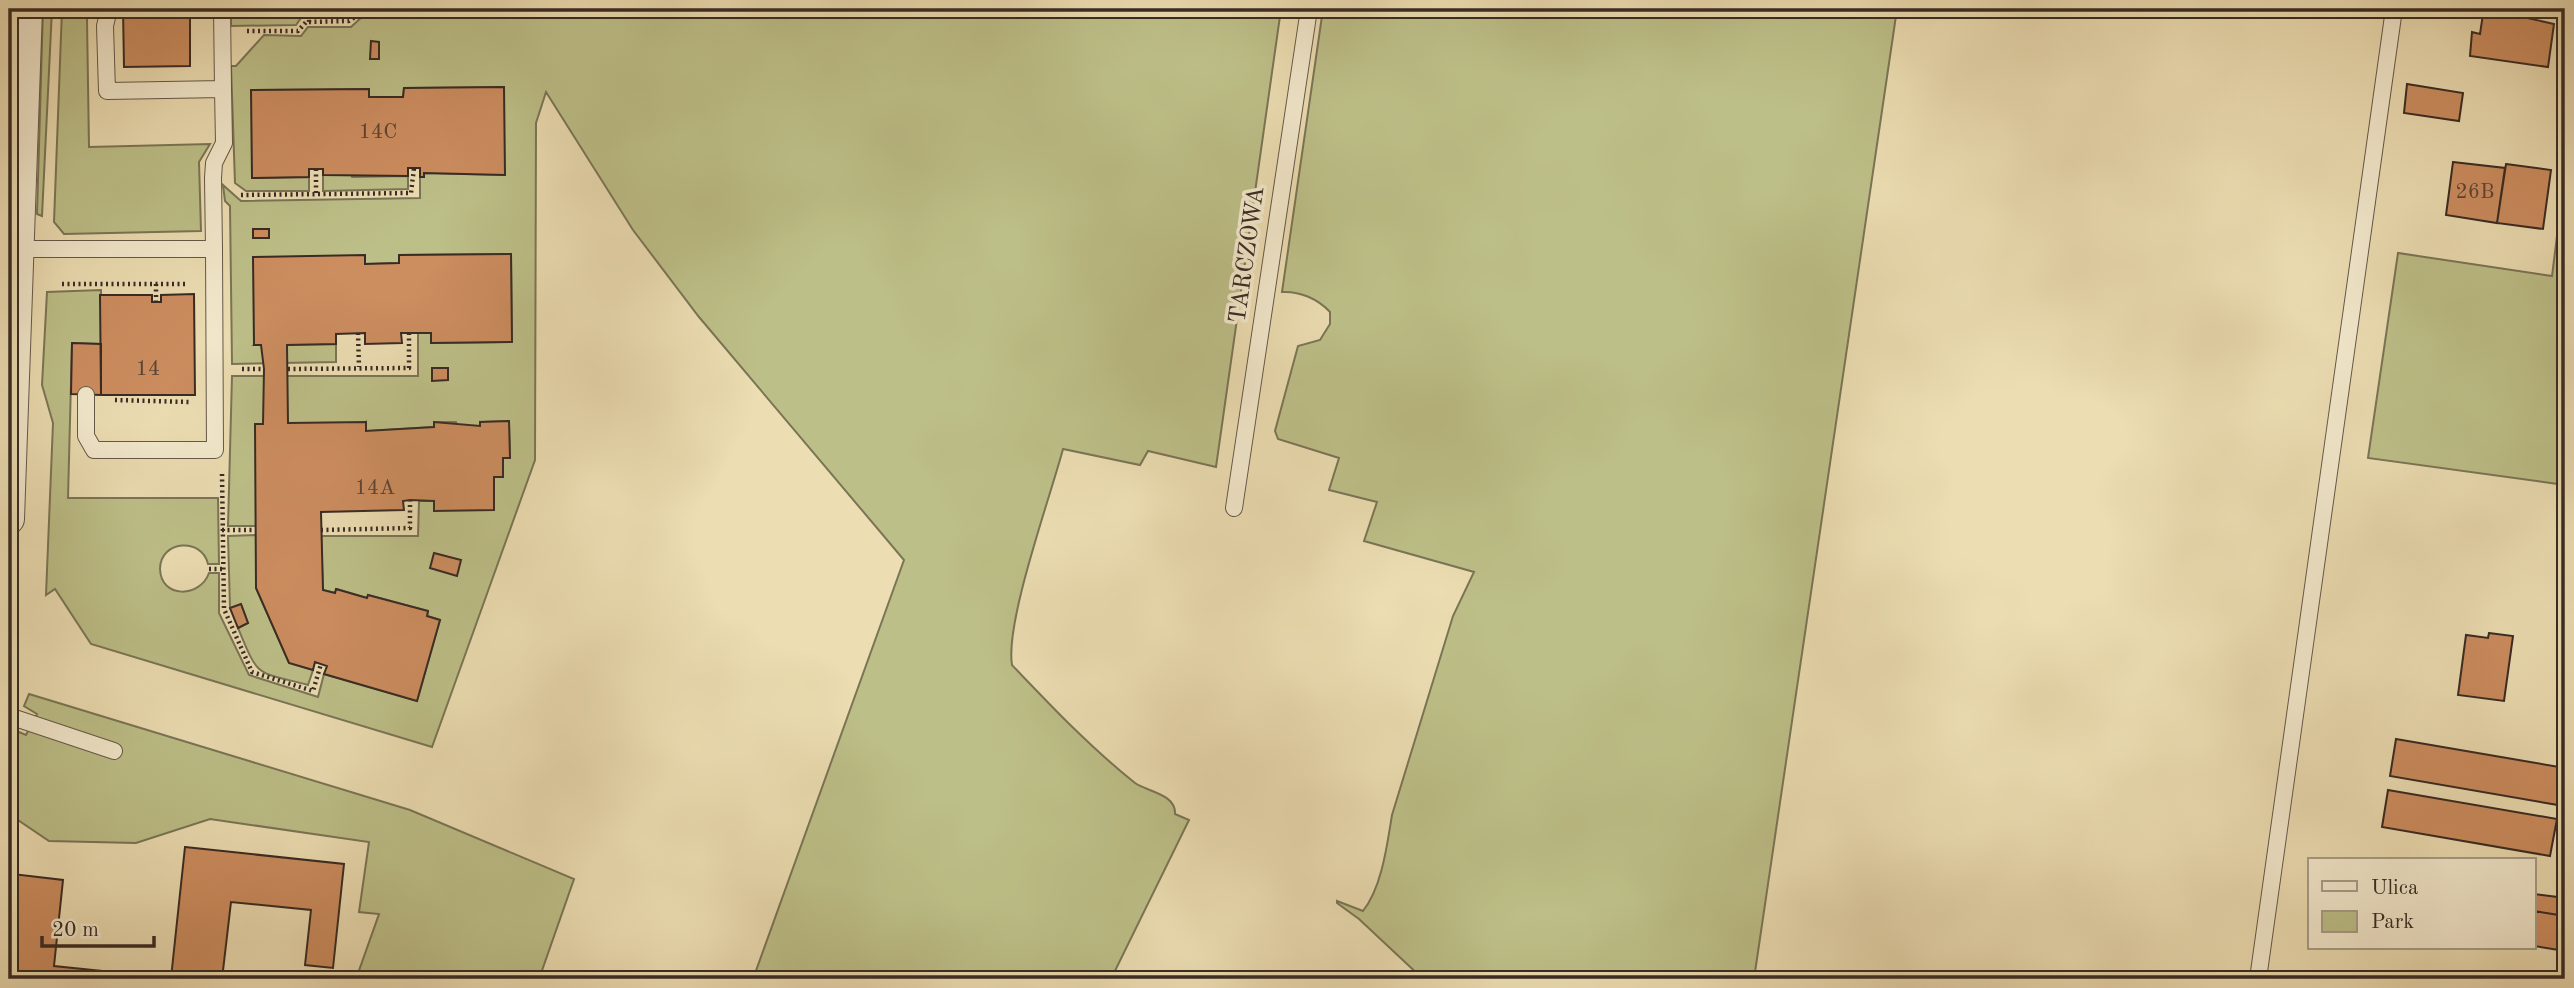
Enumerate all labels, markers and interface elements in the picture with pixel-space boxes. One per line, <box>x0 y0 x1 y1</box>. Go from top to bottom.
house number: 14C <box>359 122 397 143</box>
house number: 26B <box>2456 182 2494 203</box>
street label: TARCZOWA <box>1227 185 1269 325</box>
house number: 14 <box>136 359 160 380</box>
house number: 14A <box>355 478 395 499</box>
legend <box>2308 858 2536 950</box>
text: Ulica <box>2371 878 2418 899</box>
scale bar <box>42 904 154 948</box>
text: Park <box>2371 912 2414 933</box>
text: 20 m <box>52 920 99 941</box>

